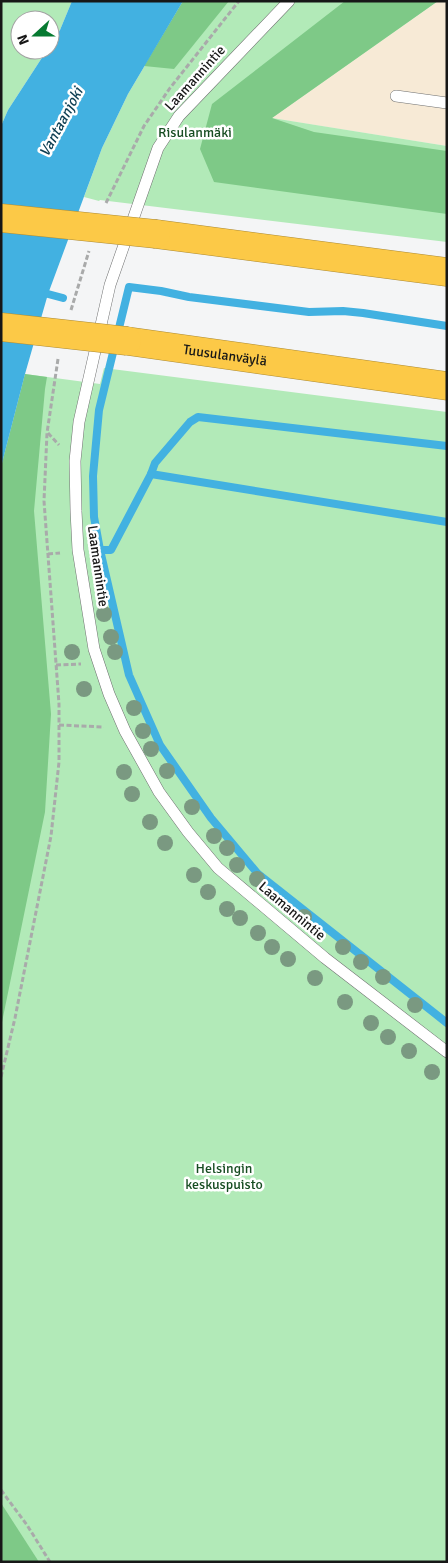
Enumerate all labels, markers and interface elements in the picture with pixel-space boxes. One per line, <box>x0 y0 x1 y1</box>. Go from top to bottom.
north arrow <box>10 10 60 60</box>
text: N <box>14 32 33 47</box>
street label: Laamannintie <box>161 42 229 114</box>
water label: Vantaanjoki <box>35 83 88 160</box>
park label: Risulanmäki <box>158 124 232 141</box>
street label: Tuusulanväylä <box>182 340 268 369</box>
street label: Laamannintie <box>84 524 112 608</box>
street label: Laamannintie <box>255 878 329 944</box>
park label: Helsingin keskuspuisto <box>185 1160 263 1193</box>

